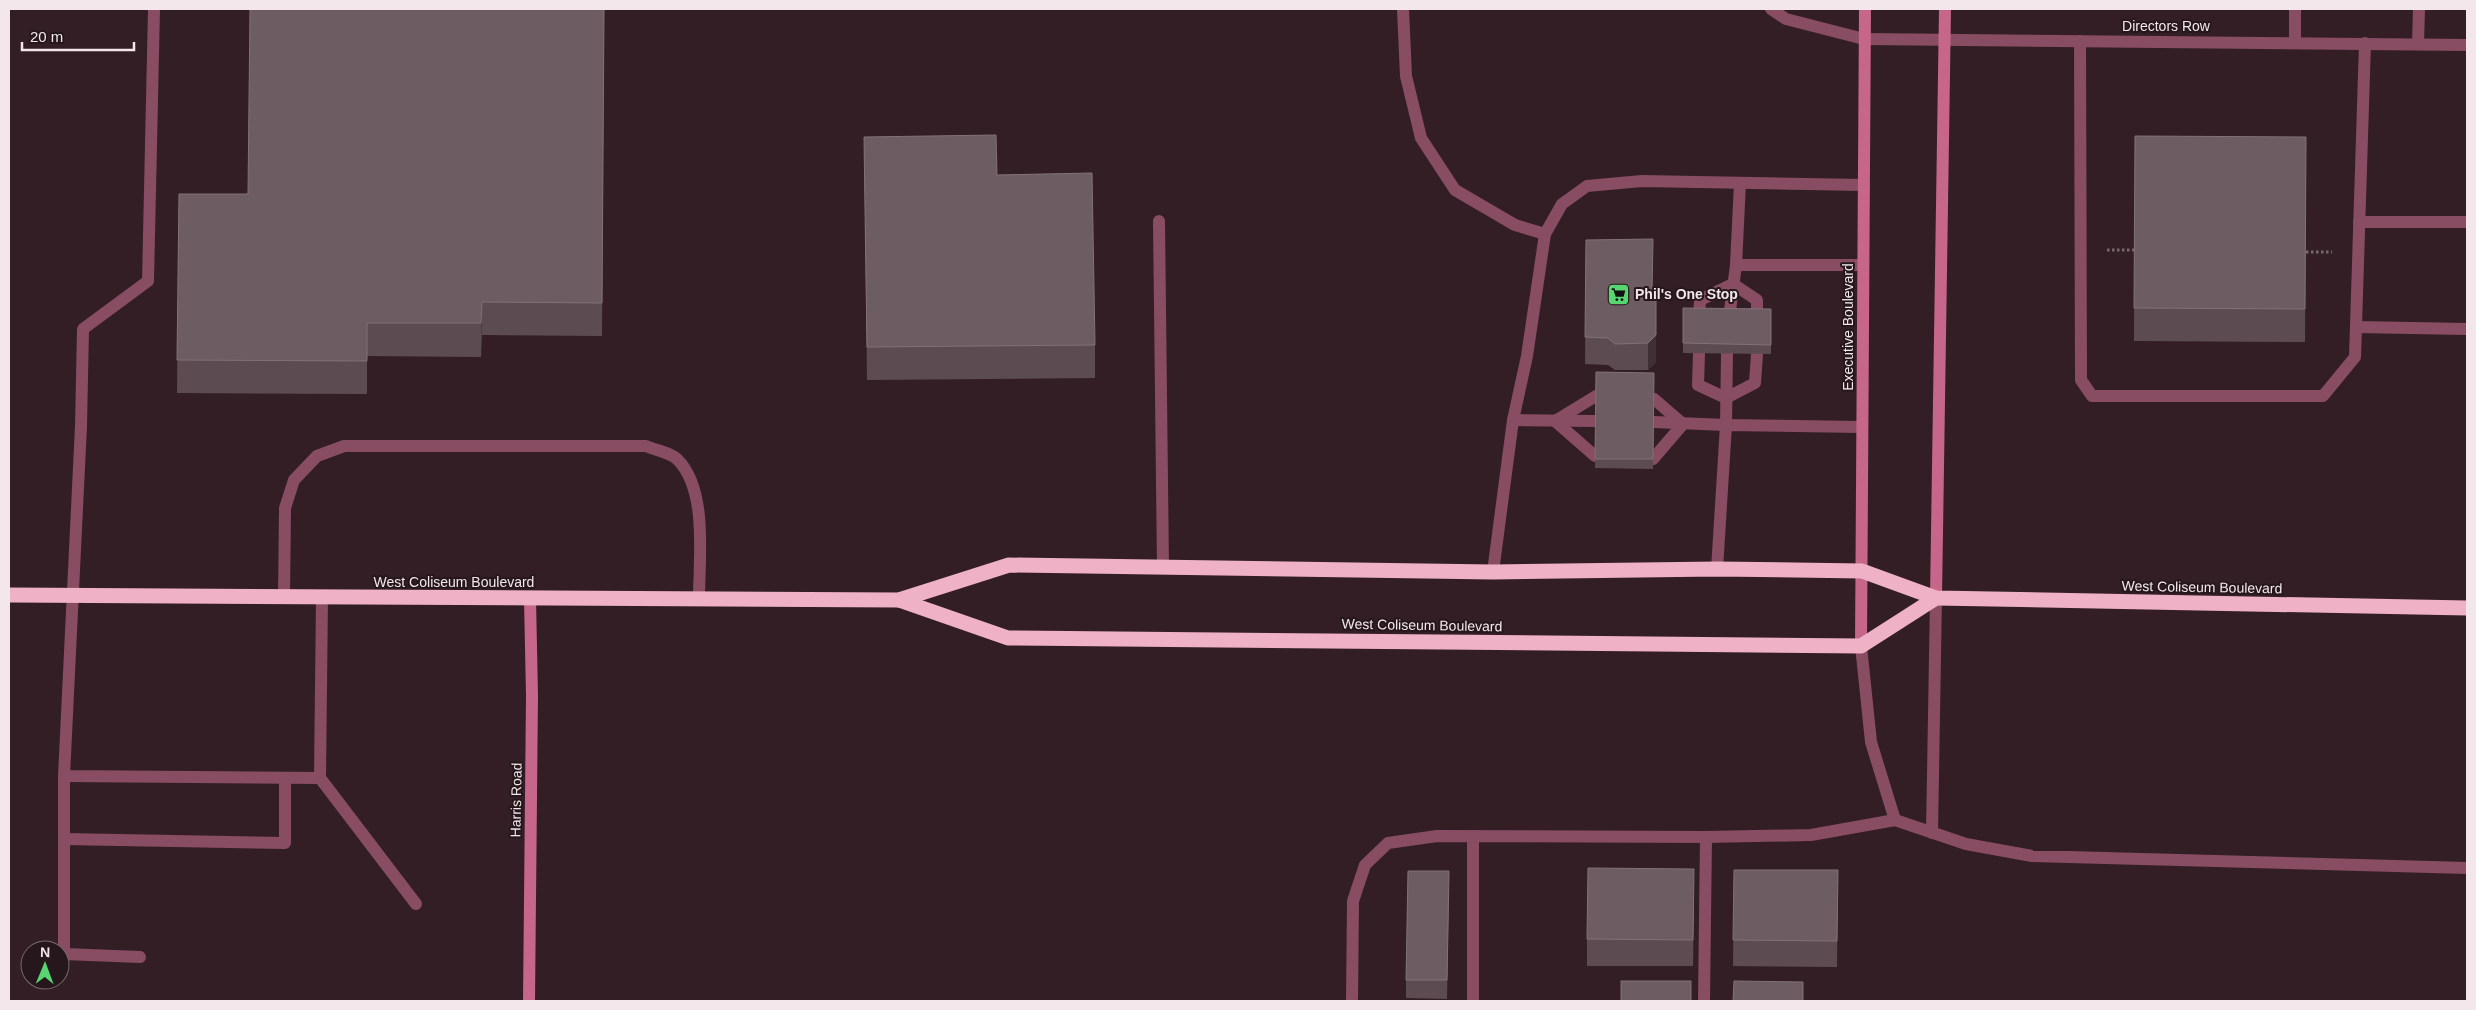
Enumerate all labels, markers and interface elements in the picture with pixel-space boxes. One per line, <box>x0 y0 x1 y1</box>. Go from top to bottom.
street label: Directors Row <box>2122 18 2211 34</box>
scale bar <box>22 20 135 52</box>
text: 20 m <box>30 28 63 45</box>
street label: Executive Boulevard <box>1840 263 1856 391</box>
supermarket icon: Phil's One Stop <box>1607 282 1631 306</box>
place label: Phil's One Stop <box>1635 286 1738 302</box>
street label: West Coliseum Boulevard <box>374 574 534 590</box>
street label: West Coliseum Boulevard <box>2121 578 2283 596</box>
street label: West Coliseum Boulevard <box>1341 616 1503 634</box>
street label: Harris Road <box>507 763 525 837</box>
north arrow <box>20 940 70 990</box>
text: N <box>40 944 50 960</box>

